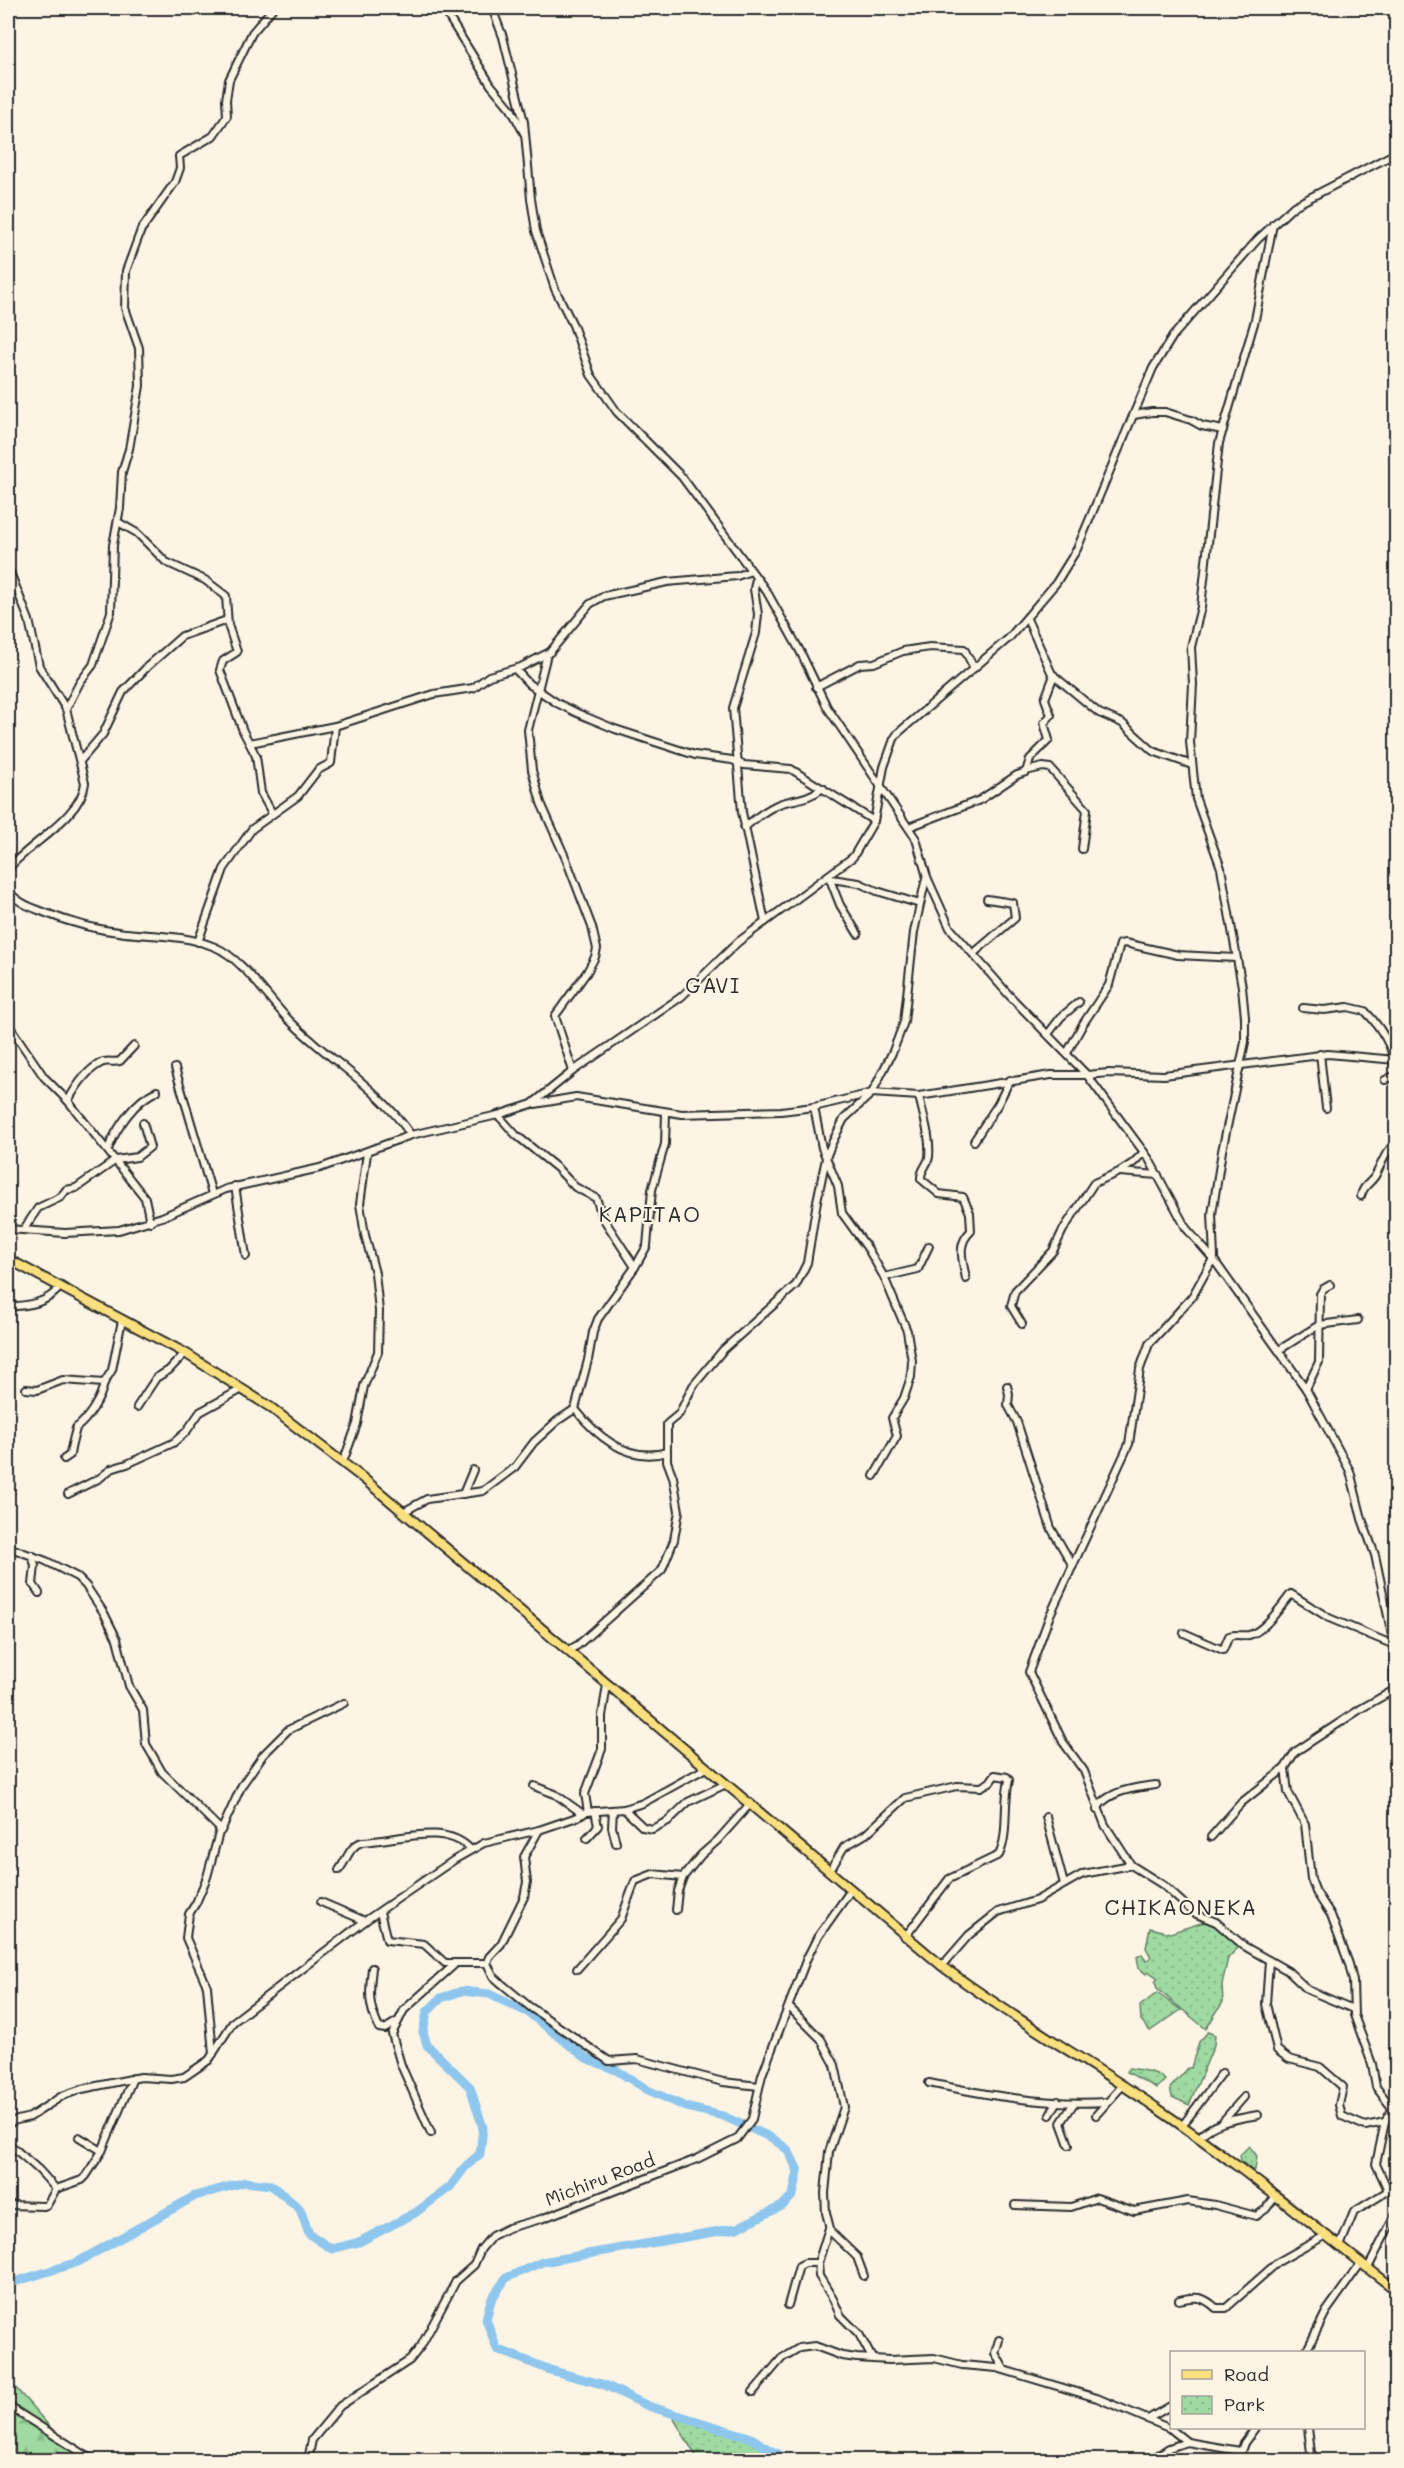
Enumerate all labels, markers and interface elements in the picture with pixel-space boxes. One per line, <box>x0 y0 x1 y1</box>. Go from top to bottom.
district label: GAVI <box>685 971 741 998</box>
district label: KAPITAO <box>599 1200 701 1227</box>
district label: CHIKAONEKA <box>1105 1893 1257 1920</box>
street label: Michiru Road <box>541 2147 658 2211</box>
legend <box>1170 2351 1365 2429</box>
text: Road <box>1224 2362 1269 2386</box>
text: Park <box>1224 2392 1265 2416</box>

